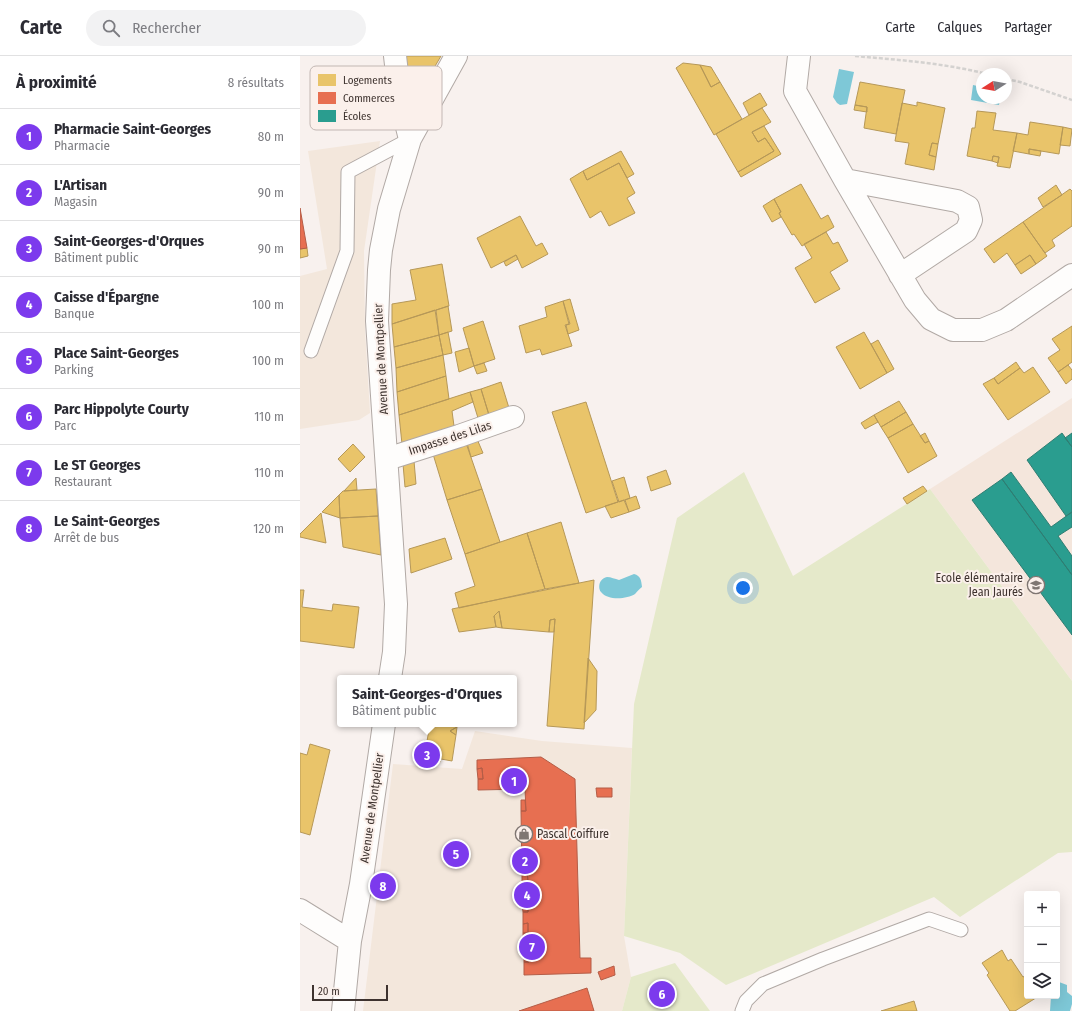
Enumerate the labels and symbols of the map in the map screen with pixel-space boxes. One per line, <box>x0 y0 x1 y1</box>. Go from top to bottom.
legend <box>310 66 442 130</box>
north arrow <box>976 68 1012 104</box>
text: Logements <box>343 74 392 87</box>
text: Commerces <box>343 92 395 105</box>
text: Écoles <box>343 109 372 123</box>
street label: Avenue de Montpellier <box>371 302 391 415</box>
street label: Impasse des Lilas <box>407 418 493 458</box>
place label: Ecole élémentaire Jean Jaurés <box>936 571 1023 599</box>
school or university icon: Ecole élémentaire Jean Jaurés <box>1026 575 1046 595</box>
your location <box>733 578 753 598</box>
pin: 3 <box>414 740 440 770</box>
street label: Avenue de Montpellier <box>357 751 387 864</box>
pin: 1 <box>501 766 527 796</box>
shop icon: Pascal Coiffure <box>514 824 534 844</box>
place label: Pascal Coiffure <box>537 827 609 841</box>
pin: 5 <box>443 839 469 869</box>
pin: 2 <box>512 846 538 876</box>
pin: 8 <box>370 871 396 901</box>
pin: 4 <box>514 880 540 910</box>
pin: 7 <box>519 932 545 962</box>
pin: 6 <box>649 979 675 1009</box>
scale bar <box>312 983 388 1002</box>

